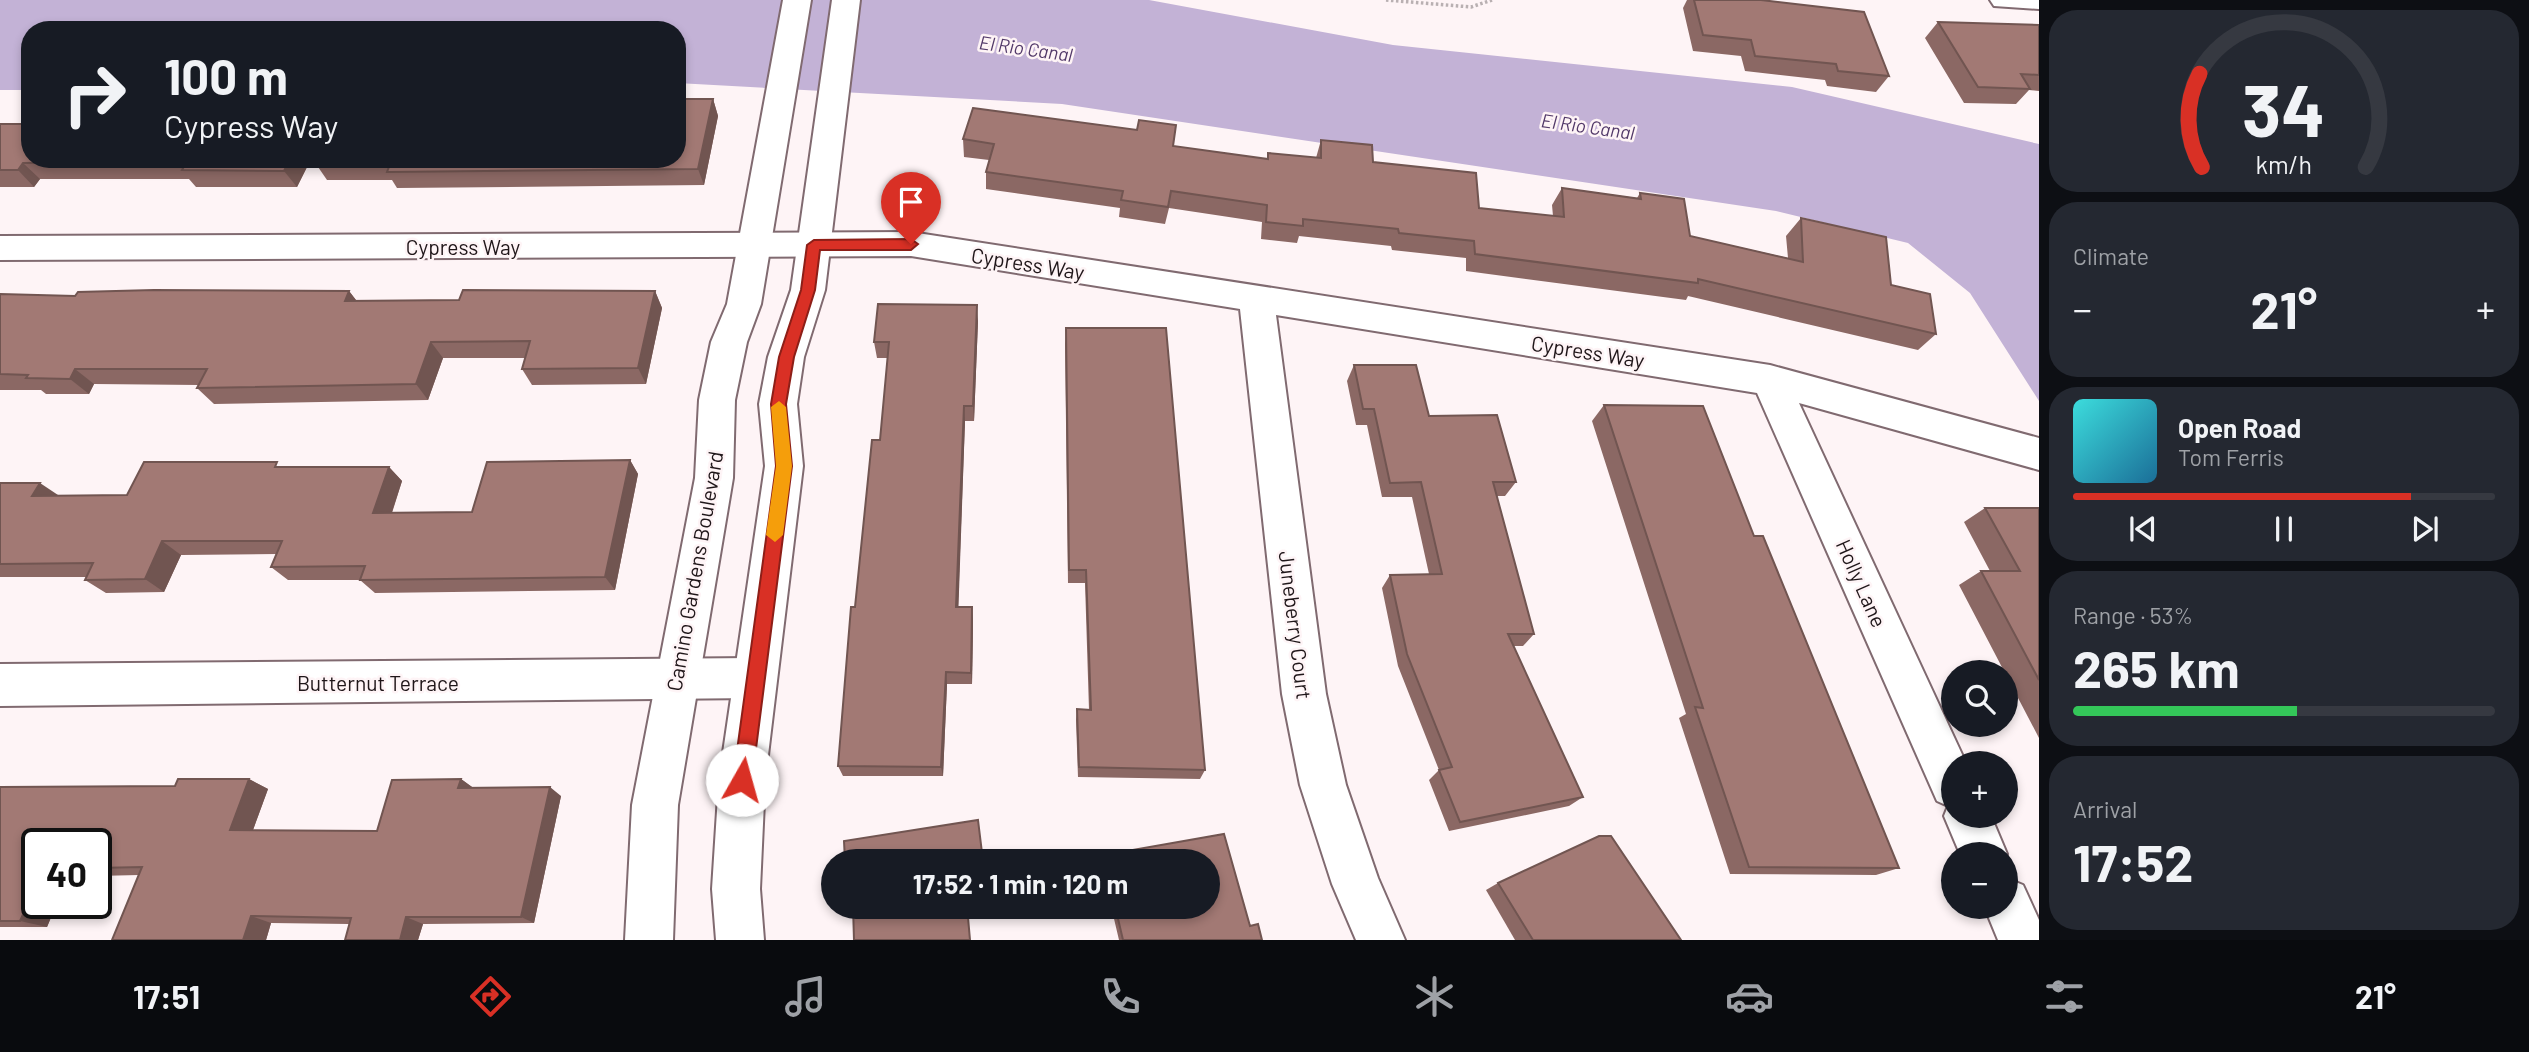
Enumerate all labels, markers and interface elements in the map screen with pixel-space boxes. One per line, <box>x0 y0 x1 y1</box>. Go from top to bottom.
water label: El Rio Canal <box>978 30 1075 66</box>
text: 100 m <box>164 46 288 105</box>
icon: right <box>49 49 140 140</box>
text: 34 <box>2242 64 2326 152</box>
text: Cypress Way <box>164 106 338 144</box>
water label: El Rio Canal <box>1540 108 1637 144</box>
text: km/h <box>2256 149 2312 179</box>
pin <box>881 172 941 244</box>
icon: arrive <box>892 183 930 221</box>
street label: Cypress Way <box>406 234 520 259</box>
street label: Cypress Way <box>970 242 1087 284</box>
text: Climate <box>2073 242 2149 270</box>
text: 21° <box>2251 277 2317 339</box>
text: − <box>2073 285 2092 331</box>
text: + <box>2476 285 2495 331</box>
street label: Cypress Way <box>1530 330 1647 372</box>
text: Open Road <box>2178 412 2301 443</box>
text: Tom Ferris <box>2178 443 2284 471</box>
street label: Camino Gardens Boulevard <box>661 449 727 693</box>
icon: previous <box>2124 510 2162 548</box>
icon: pause <box>2265 510 2303 548</box>
icon: next <box>2406 510 2444 548</box>
street label: Holly Lane <box>1832 535 1892 631</box>
street label: Juneberry Court <box>1275 550 1317 700</box>
text: Range · 53% <box>2073 601 2193 629</box>
text: 265 km <box>2073 636 2240 698</box>
map controls <box>1941 660 2018 919</box>
button: search <box>1941 660 2018 737</box>
street label: Butternut Terrace <box>297 670 459 695</box>
position arrow <box>705 743 779 817</box>
button: + <box>1941 751 2018 828</box>
text: Arrival <box>2073 795 2137 823</box>
speed limit sign: 40 <box>21 828 112 919</box>
text: 17:52 <box>2073 830 2193 892</box>
button: − <box>1941 842 2018 919</box>
text: 17:52 · 1 min · 120 m <box>913 868 1128 899</box>
icon: directions <box>466 972 515 1021</box>
icon: music <box>781 972 830 1021</box>
icon: phone <box>1096 972 1145 1021</box>
icon: climate <box>1410 972 1459 1021</box>
icon: car <box>1725 972 1774 1021</box>
icon: filters <box>2040 972 2089 1021</box>
text: 17:51 <box>133 977 200 1015</box>
text: 21° <box>2355 977 2396 1015</box>

